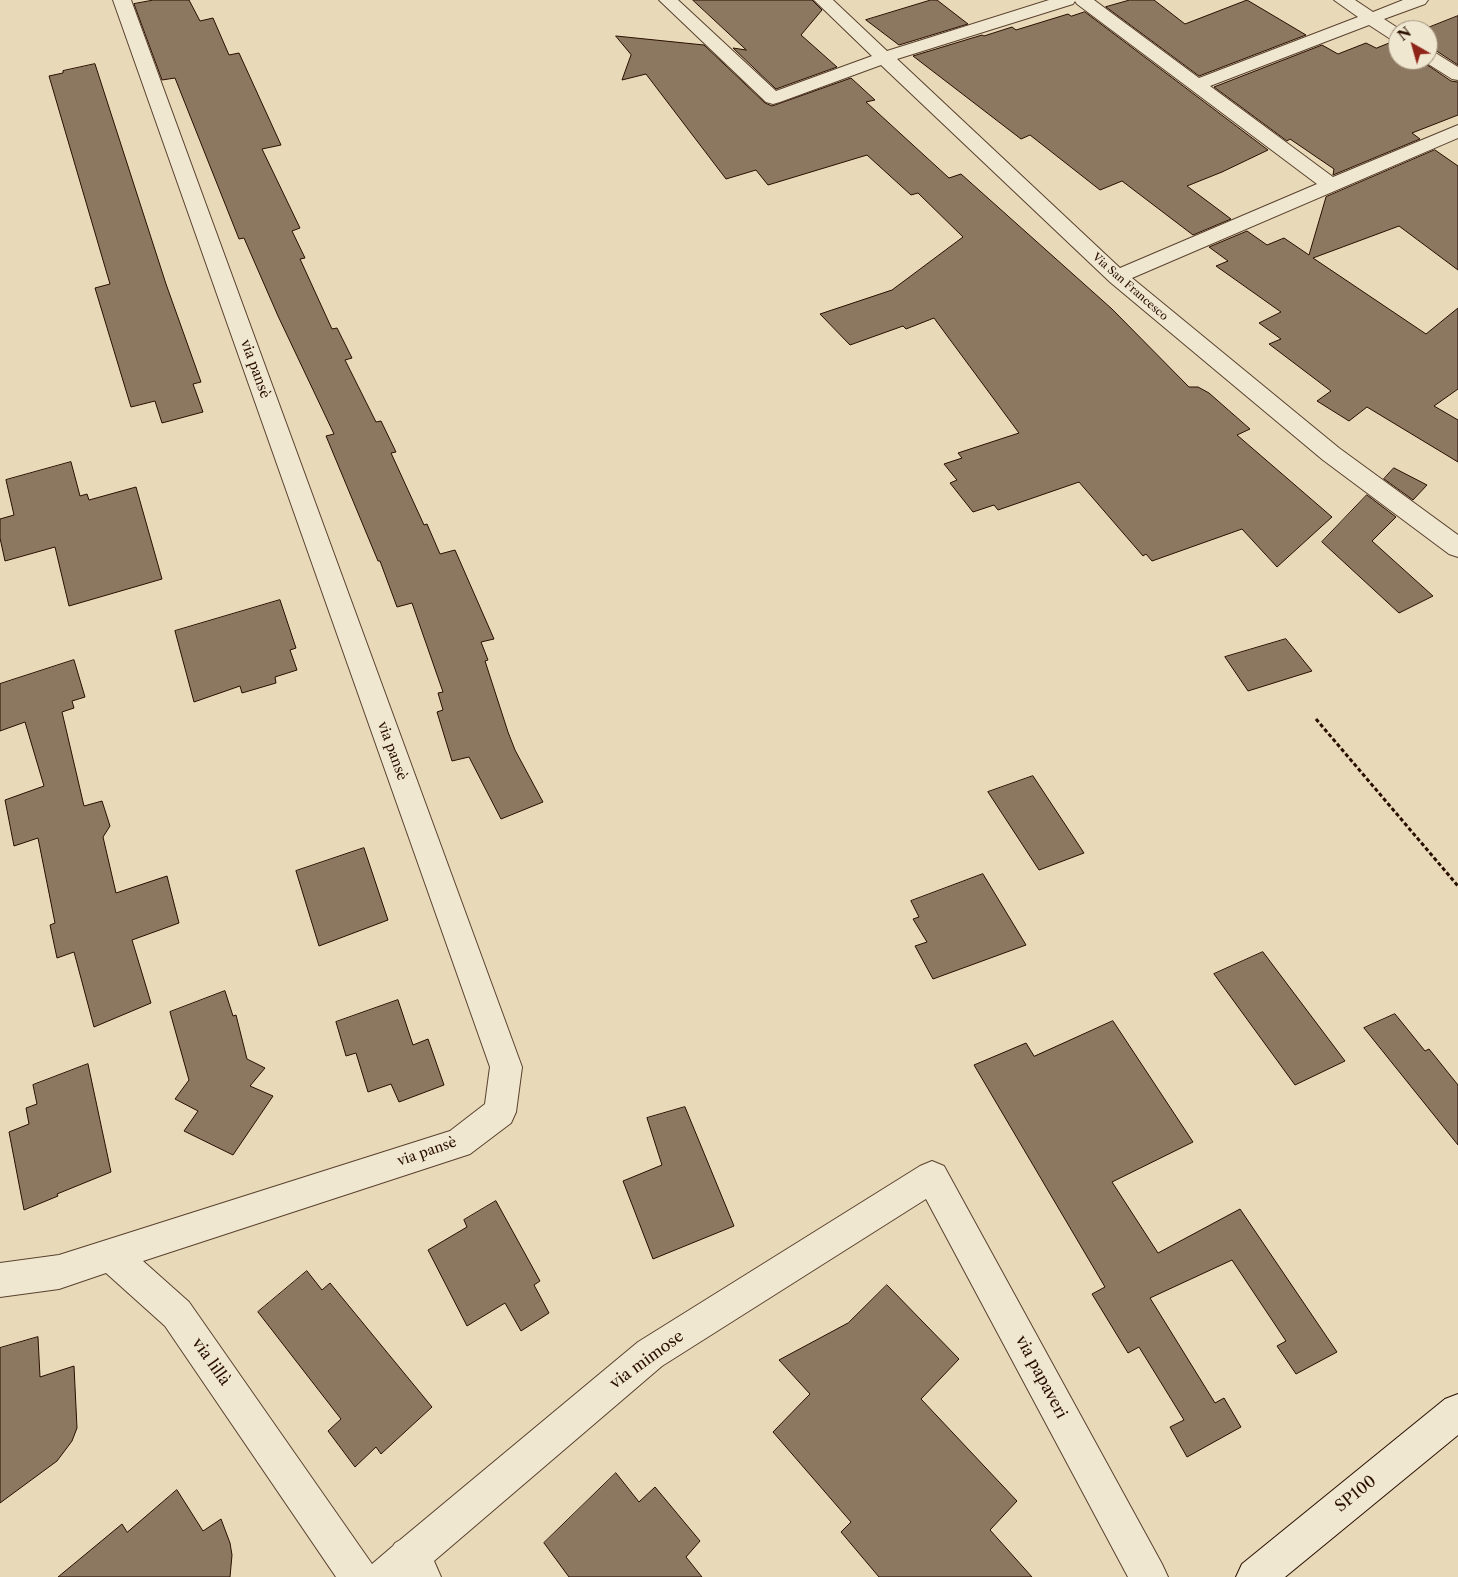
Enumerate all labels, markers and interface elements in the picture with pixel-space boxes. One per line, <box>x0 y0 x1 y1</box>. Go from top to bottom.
north arrow <box>1388 20 1438 70</box>
text: N <box>1394 23 1415 45</box>
street label: Via San Francesco <box>1090 251 1170 323</box>
street label: via pansè <box>237 337 273 401</box>
street label: via pansè <box>374 719 410 783</box>
street label: via pansè <box>395 1134 459 1170</box>
street label: via mimose <box>606 1327 688 1393</box>
street label: via papaveri <box>1011 1332 1071 1422</box>
street label: via lillà <box>188 1334 234 1390</box>
street label: SP100 <box>1332 1472 1380 1516</box>

